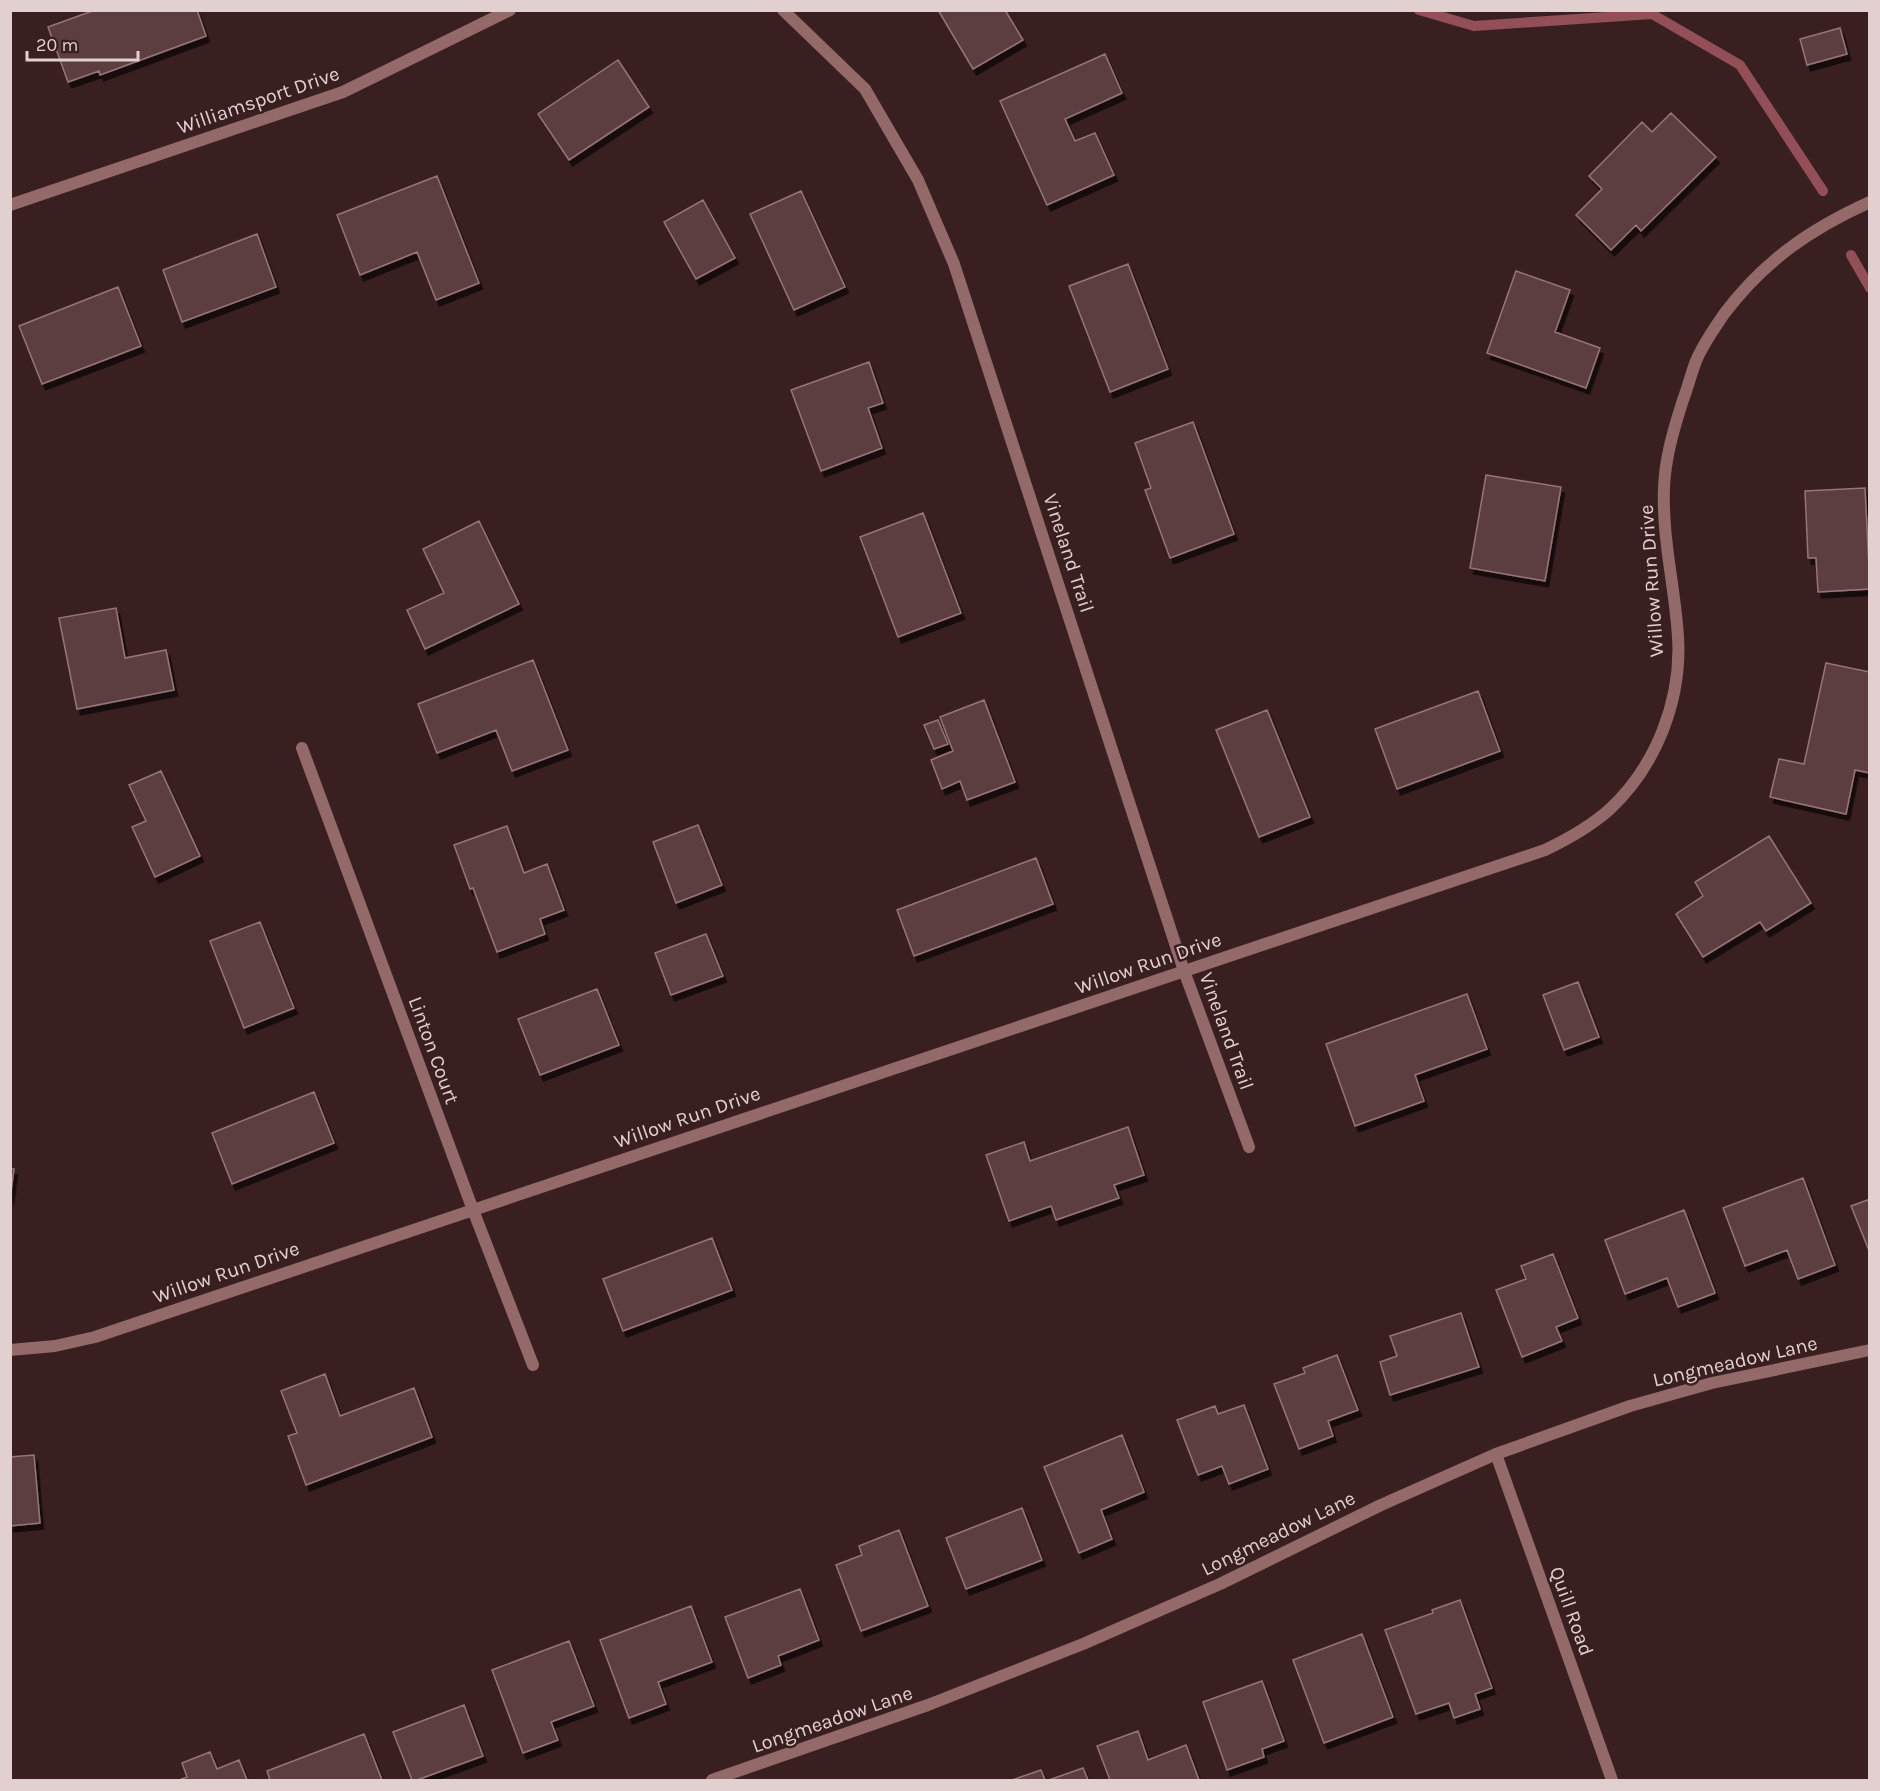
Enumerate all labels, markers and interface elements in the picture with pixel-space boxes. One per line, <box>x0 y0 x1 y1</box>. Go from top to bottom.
scale bar <box>27 24 138 62</box>
text: 20 m <box>36 34 78 56</box>
street label: Williamsport Drive <box>174 62 342 139</box>
street label: Vineland Trail <box>1039 491 1098 615</box>
street label: Willow Run Drive <box>1635 504 1668 658</box>
street label: Willow Run Drive <box>1072 928 1224 999</box>
street label: Vineland Trail <box>1195 969 1258 1093</box>
street label: Linton Court <box>403 993 464 1108</box>
street label: Willow Run Drive <box>611 1082 763 1153</box>
street label: Willow Run Drive <box>150 1237 302 1308</box>
street label: Longmeadow Lane <box>1651 1331 1820 1392</box>
street label: Longmeadow Lane <box>1198 1486 1359 1581</box>
street label: Quill Road <box>1545 1563 1598 1659</box>
street label: Longmeadow Lane <box>749 1681 916 1758</box>

